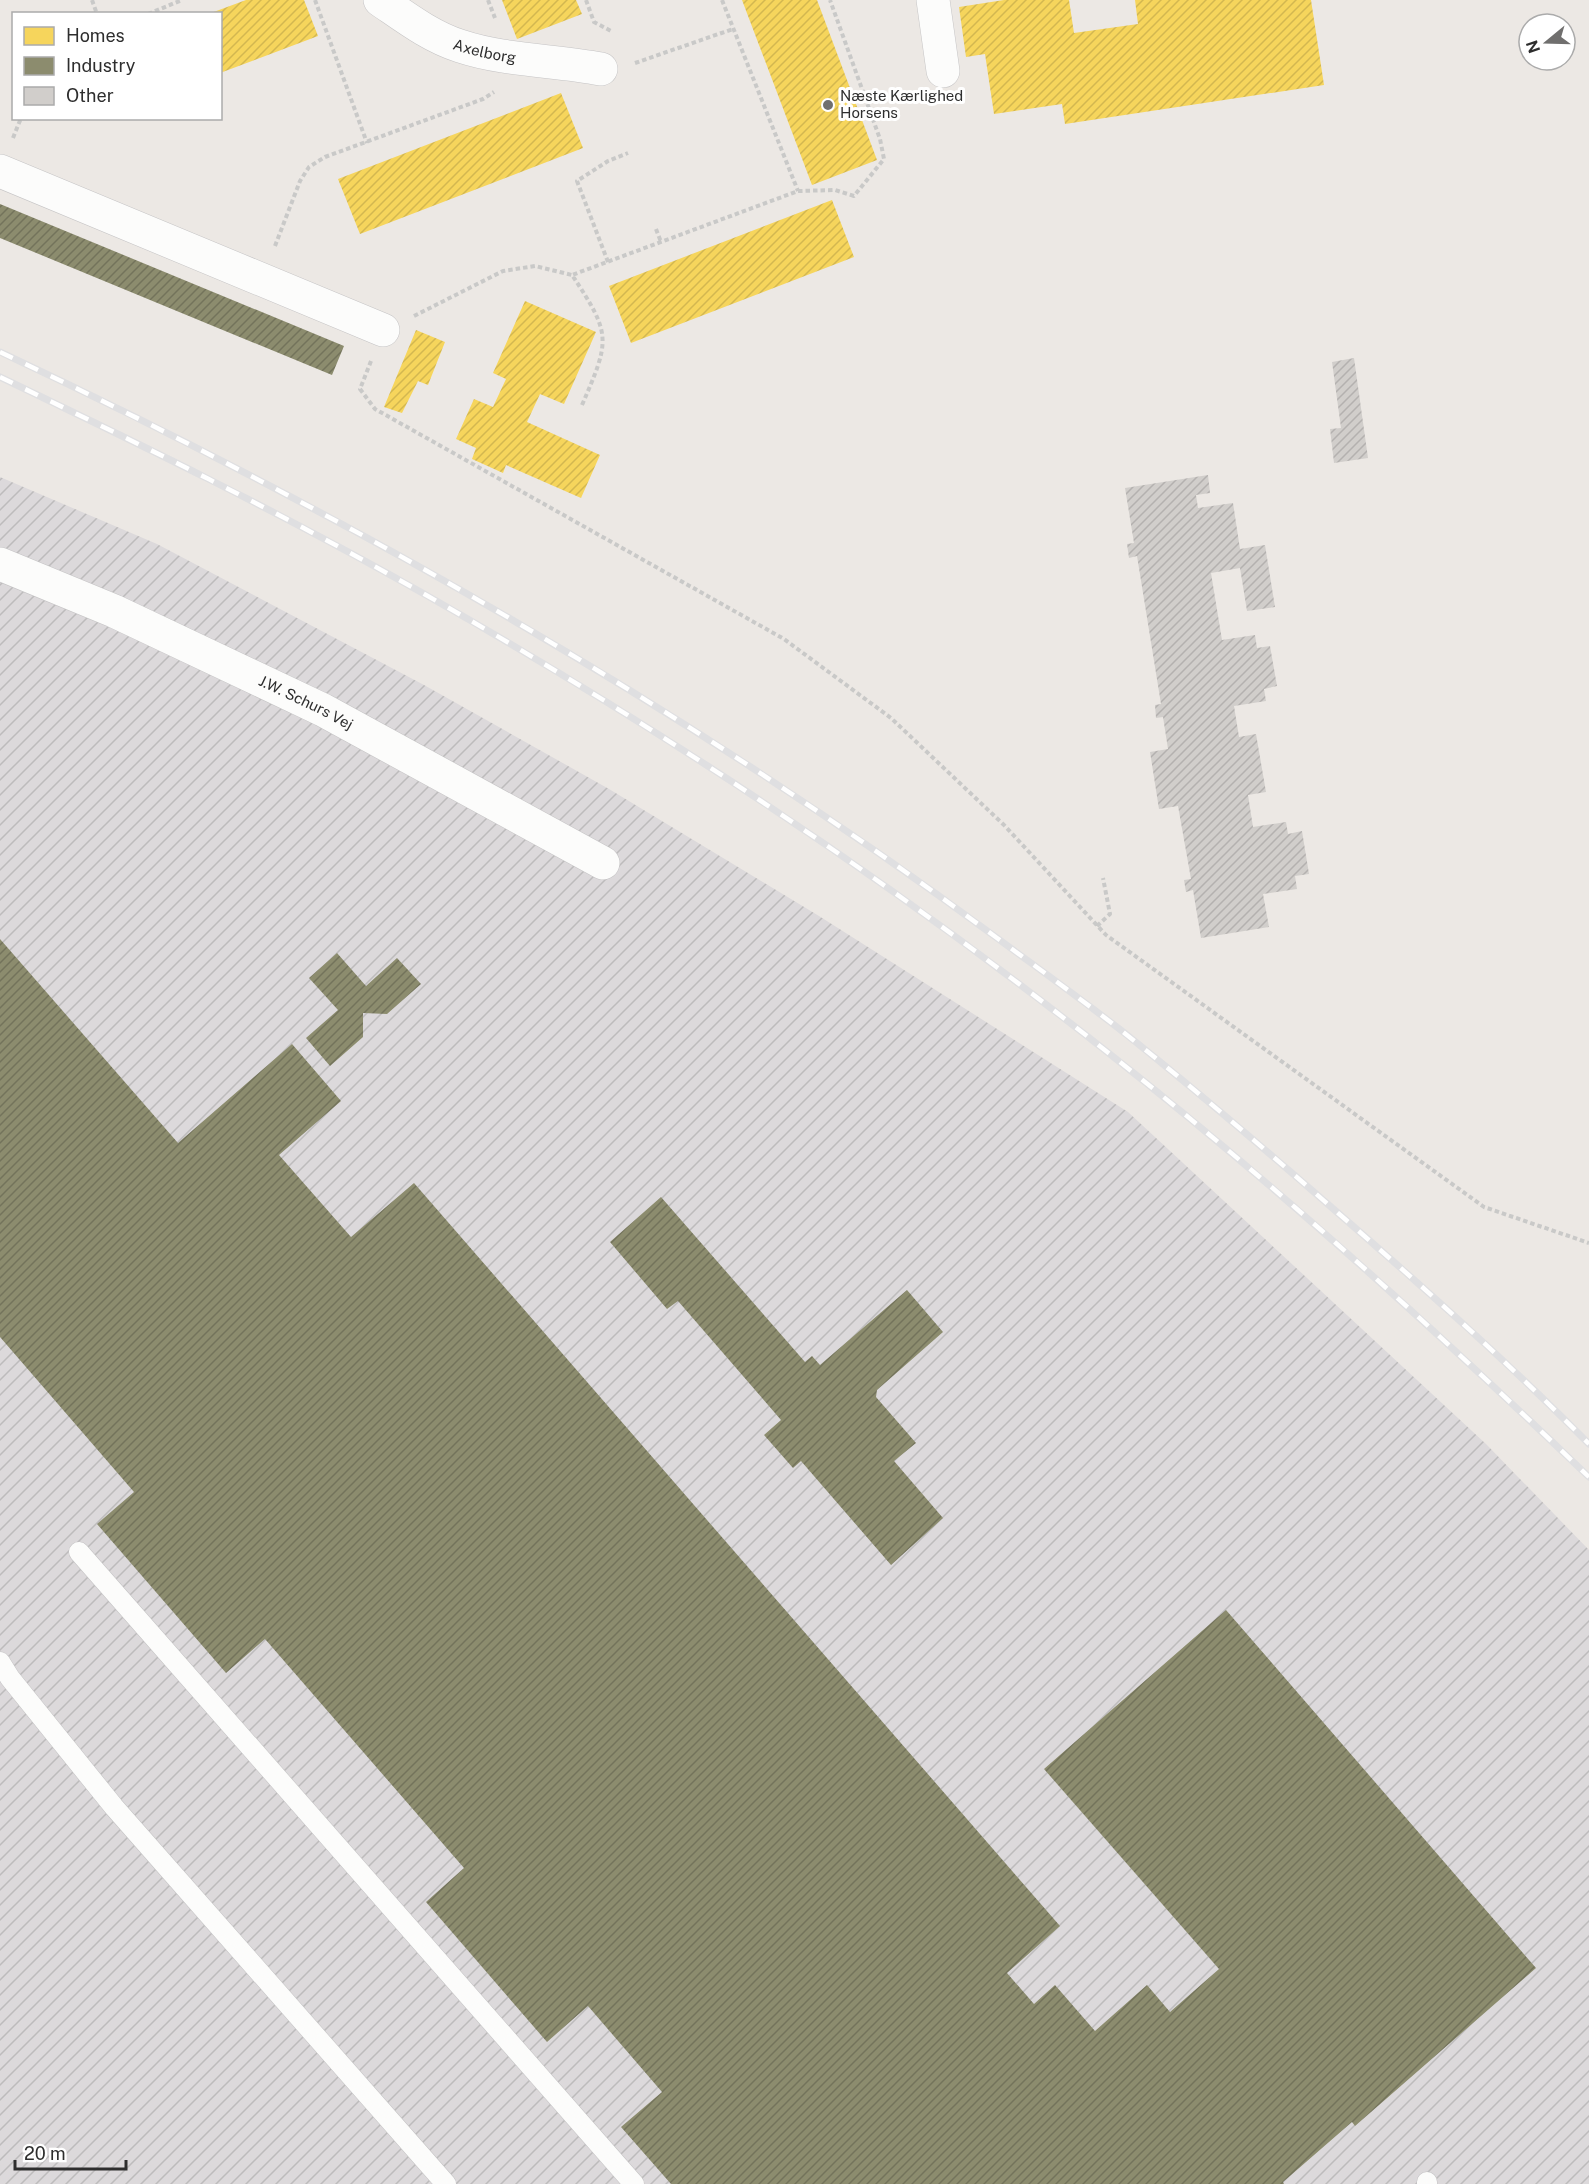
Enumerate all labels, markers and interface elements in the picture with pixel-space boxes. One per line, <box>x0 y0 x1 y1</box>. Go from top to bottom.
legend <box>12 12 222 120</box>
north arrow <box>1517 12 1577 72</box>
text: Homes <box>66 25 125 46</box>
street label: Axelborg <box>451 35 517 66</box>
text: N <box>1522 38 1544 56</box>
text: Industry <box>66 55 136 76</box>
text: Other <box>66 85 114 106</box>
place label: Næste Kærlighed Horsens <box>840 87 963 121</box>
marker: Næste Kærlighed Horsens <box>821 98 835 112</box>
street label: J.W. Schurs Vej <box>256 672 356 733</box>
scale bar <box>15 2133 126 2171</box>
text: 20 m <box>24 2143 66 2164</box>

